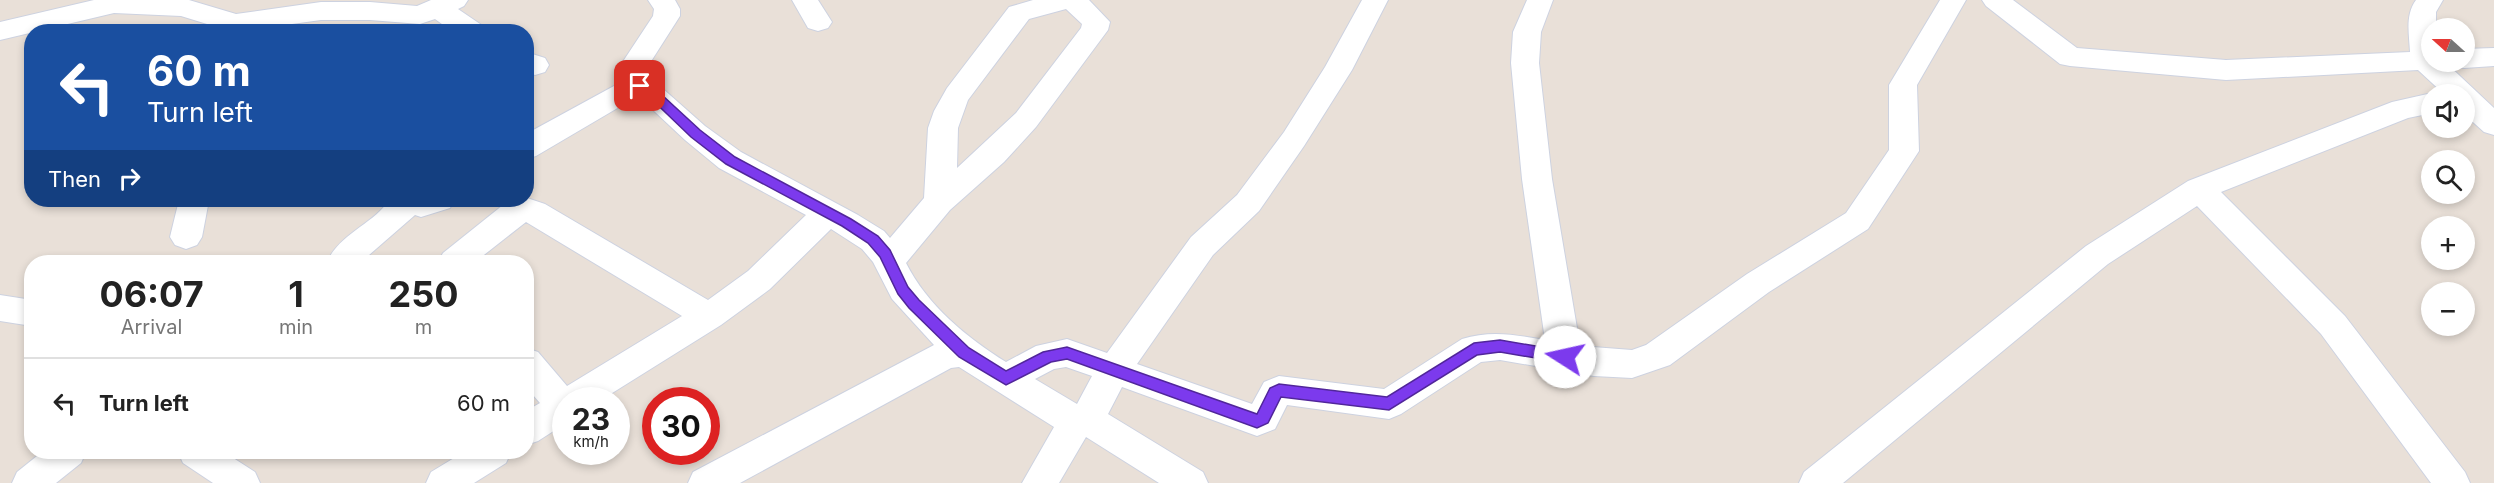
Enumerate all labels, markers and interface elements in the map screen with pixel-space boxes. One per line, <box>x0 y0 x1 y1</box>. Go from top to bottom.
north arrow <box>2421 18 2475 72</box>
map controls <box>2421 18 2475 336</box>
text: 60 m <box>147 45 251 96</box>
icon: left <box>48 48 126 126</box>
pin <box>614 60 665 111</box>
icon: arrive <box>623 69 656 102</box>
button: sound <box>2421 84 2475 138</box>
text: Turn left <box>147 96 253 129</box>
button: search <box>2421 150 2475 204</box>
icon: right <box>113 162 146 195</box>
text: Then <box>48 166 101 192</box>
button: + <box>2421 216 2475 270</box>
text: 06:07 <box>99 272 204 316</box>
text: 1 <box>288 272 304 316</box>
text: 250 <box>389 272 459 316</box>
button: − <box>2421 282 2475 336</box>
text: Arrival <box>121 315 182 339</box>
text: min <box>279 315 313 339</box>
text: m <box>415 315 432 339</box>
position arrow <box>1533 325 1597 389</box>
icon: left <box>48 387 81 420</box>
speed limit sign: 30 <box>642 387 720 465</box>
text: Turn left <box>99 390 189 416</box>
text: 60 m <box>457 390 510 416</box>
text: 23 <box>572 401 610 437</box>
text: km/h <box>573 432 609 451</box>

